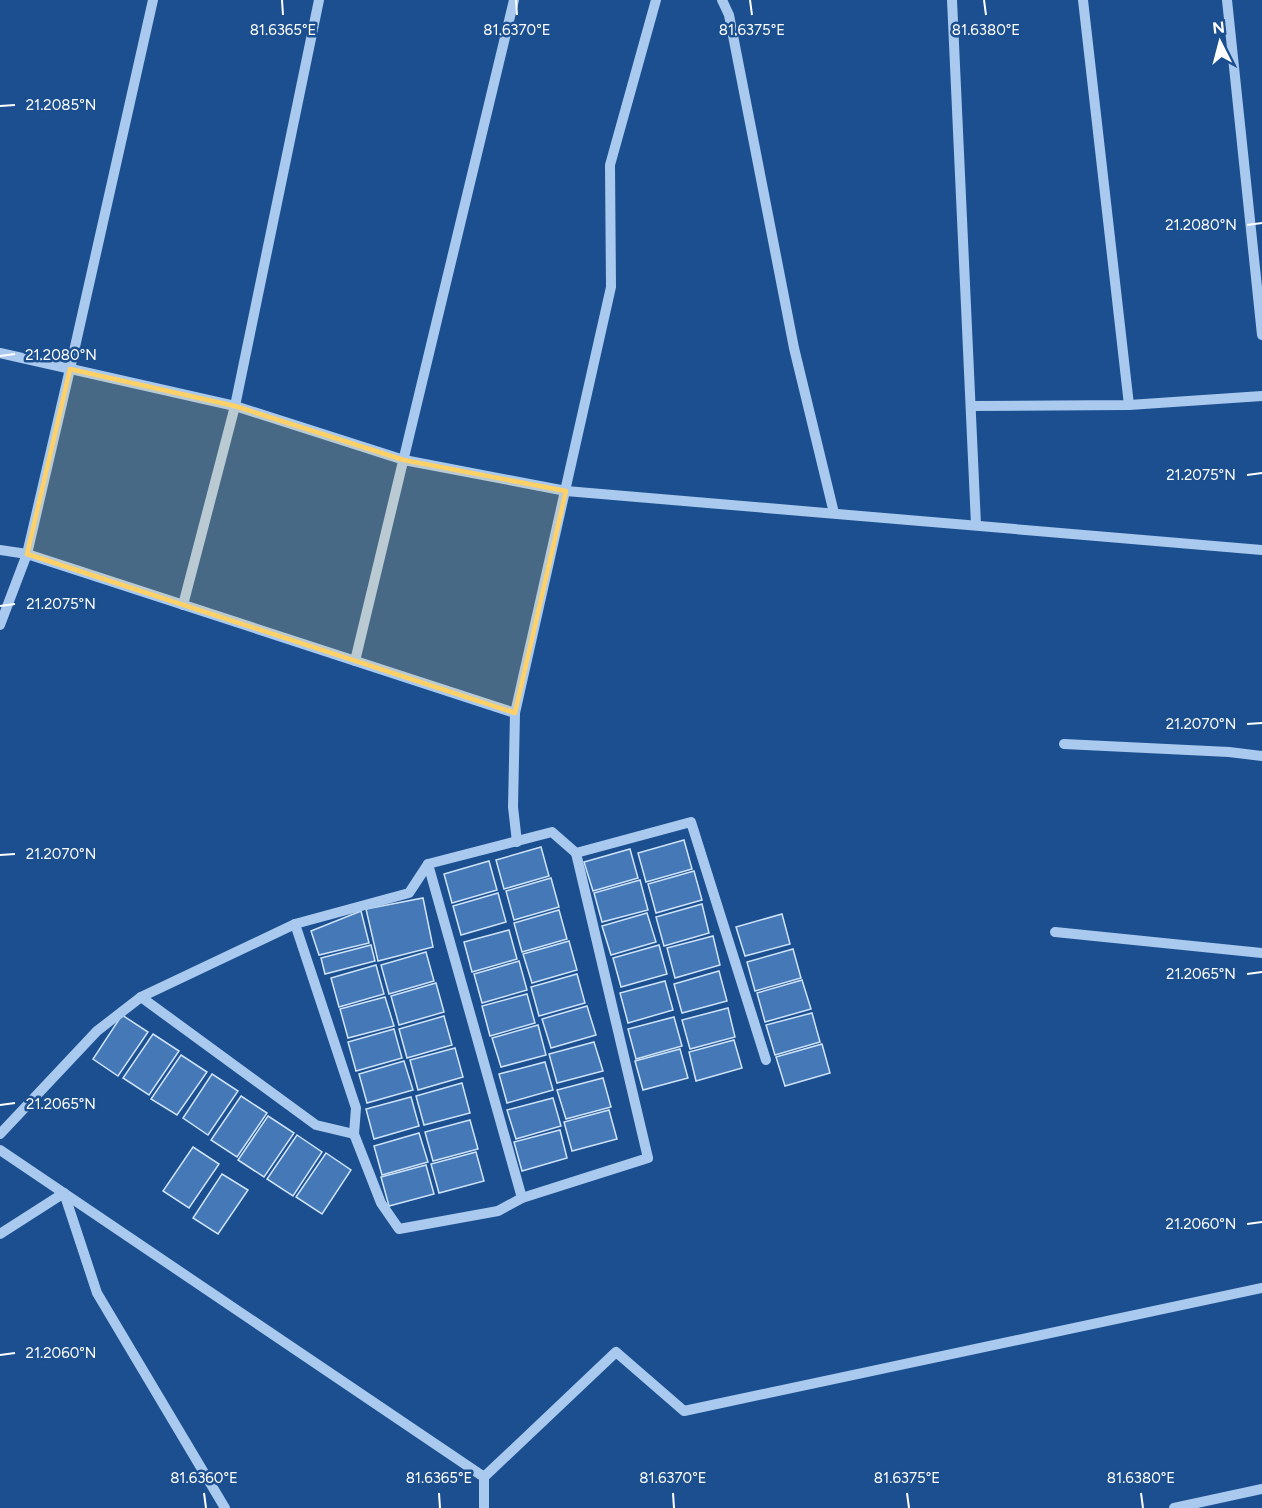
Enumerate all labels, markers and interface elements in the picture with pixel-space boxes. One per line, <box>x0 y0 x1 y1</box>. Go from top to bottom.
north arrow <box>1190 12 1250 72</box>
text: N <box>1211 17 1226 38</box>
text: 81.6365°E <box>250 21 316 39</box>
text: 81.6370°E <box>483 21 551 39</box>
text: 81.6375°E <box>719 21 785 39</box>
text: 81.6380°E <box>952 21 1020 39</box>
text: 21.2085°N <box>26 96 96 114</box>
text: 21.2080°N <box>1165 216 1237 234</box>
text: 21.2080°N <box>25 346 97 364</box>
text: 21.2075°N <box>1166 466 1236 484</box>
text: 21.2075°N <box>26 595 96 613</box>
text: 21.2070°N <box>1166 715 1236 733</box>
text: 21.2070°N <box>26 845 96 863</box>
text: 21.2065°N <box>1166 965 1236 983</box>
text: 21.2065°N <box>26 1095 96 1113</box>
text: 21.2060°N <box>1166 1215 1236 1233</box>
text: 21.2060°N <box>26 1344 96 1362</box>
text: 81.6360°E <box>170 1469 238 1487</box>
text: 81.6365°E <box>406 1469 472 1487</box>
text: 81.6370°E <box>639 1469 707 1487</box>
text: 81.6375°E <box>874 1469 940 1487</box>
text: 81.6380°E <box>1107 1469 1175 1487</box>

